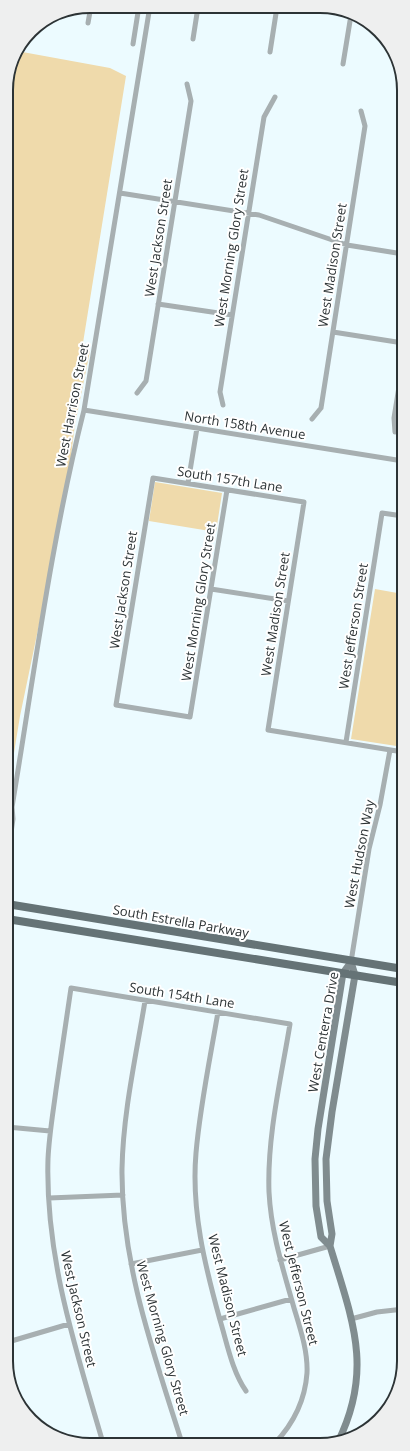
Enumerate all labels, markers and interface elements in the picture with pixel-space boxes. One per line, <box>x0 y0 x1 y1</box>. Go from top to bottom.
street label: West Morning Glory Street <box>210 167 252 328</box>
street label: West Jackson Street <box>140 177 176 298</box>
street label: West Madison Street <box>313 201 351 328</box>
street label: West Harrison Street <box>51 341 93 469</box>
street label: North 158th Avenue <box>183 407 307 443</box>
street label: South 157th Lane <box>176 462 284 496</box>
street label: West Morning Glory Street <box>177 521 219 682</box>
street label: West Jackson Street <box>105 529 141 650</box>
street label: West Madison Street <box>256 550 294 677</box>
street label: West Jefferson Street <box>334 561 372 690</box>
street label: West Hudson Way <box>340 798 378 910</box>
street label: South Estrella Parkway <box>112 900 251 942</box>
street label: West Centerra Drive <box>304 970 342 1094</box>
street label: South 154th Lane <box>128 978 236 1012</box>
street label: West Jefferson Street <box>275 1219 323 1347</box>
street label: West Madison Street <box>204 1232 252 1358</box>
street label: West Jackson Street <box>57 1249 101 1369</box>
street label: West Morning Glory Street <box>132 1259 194 1418</box>

